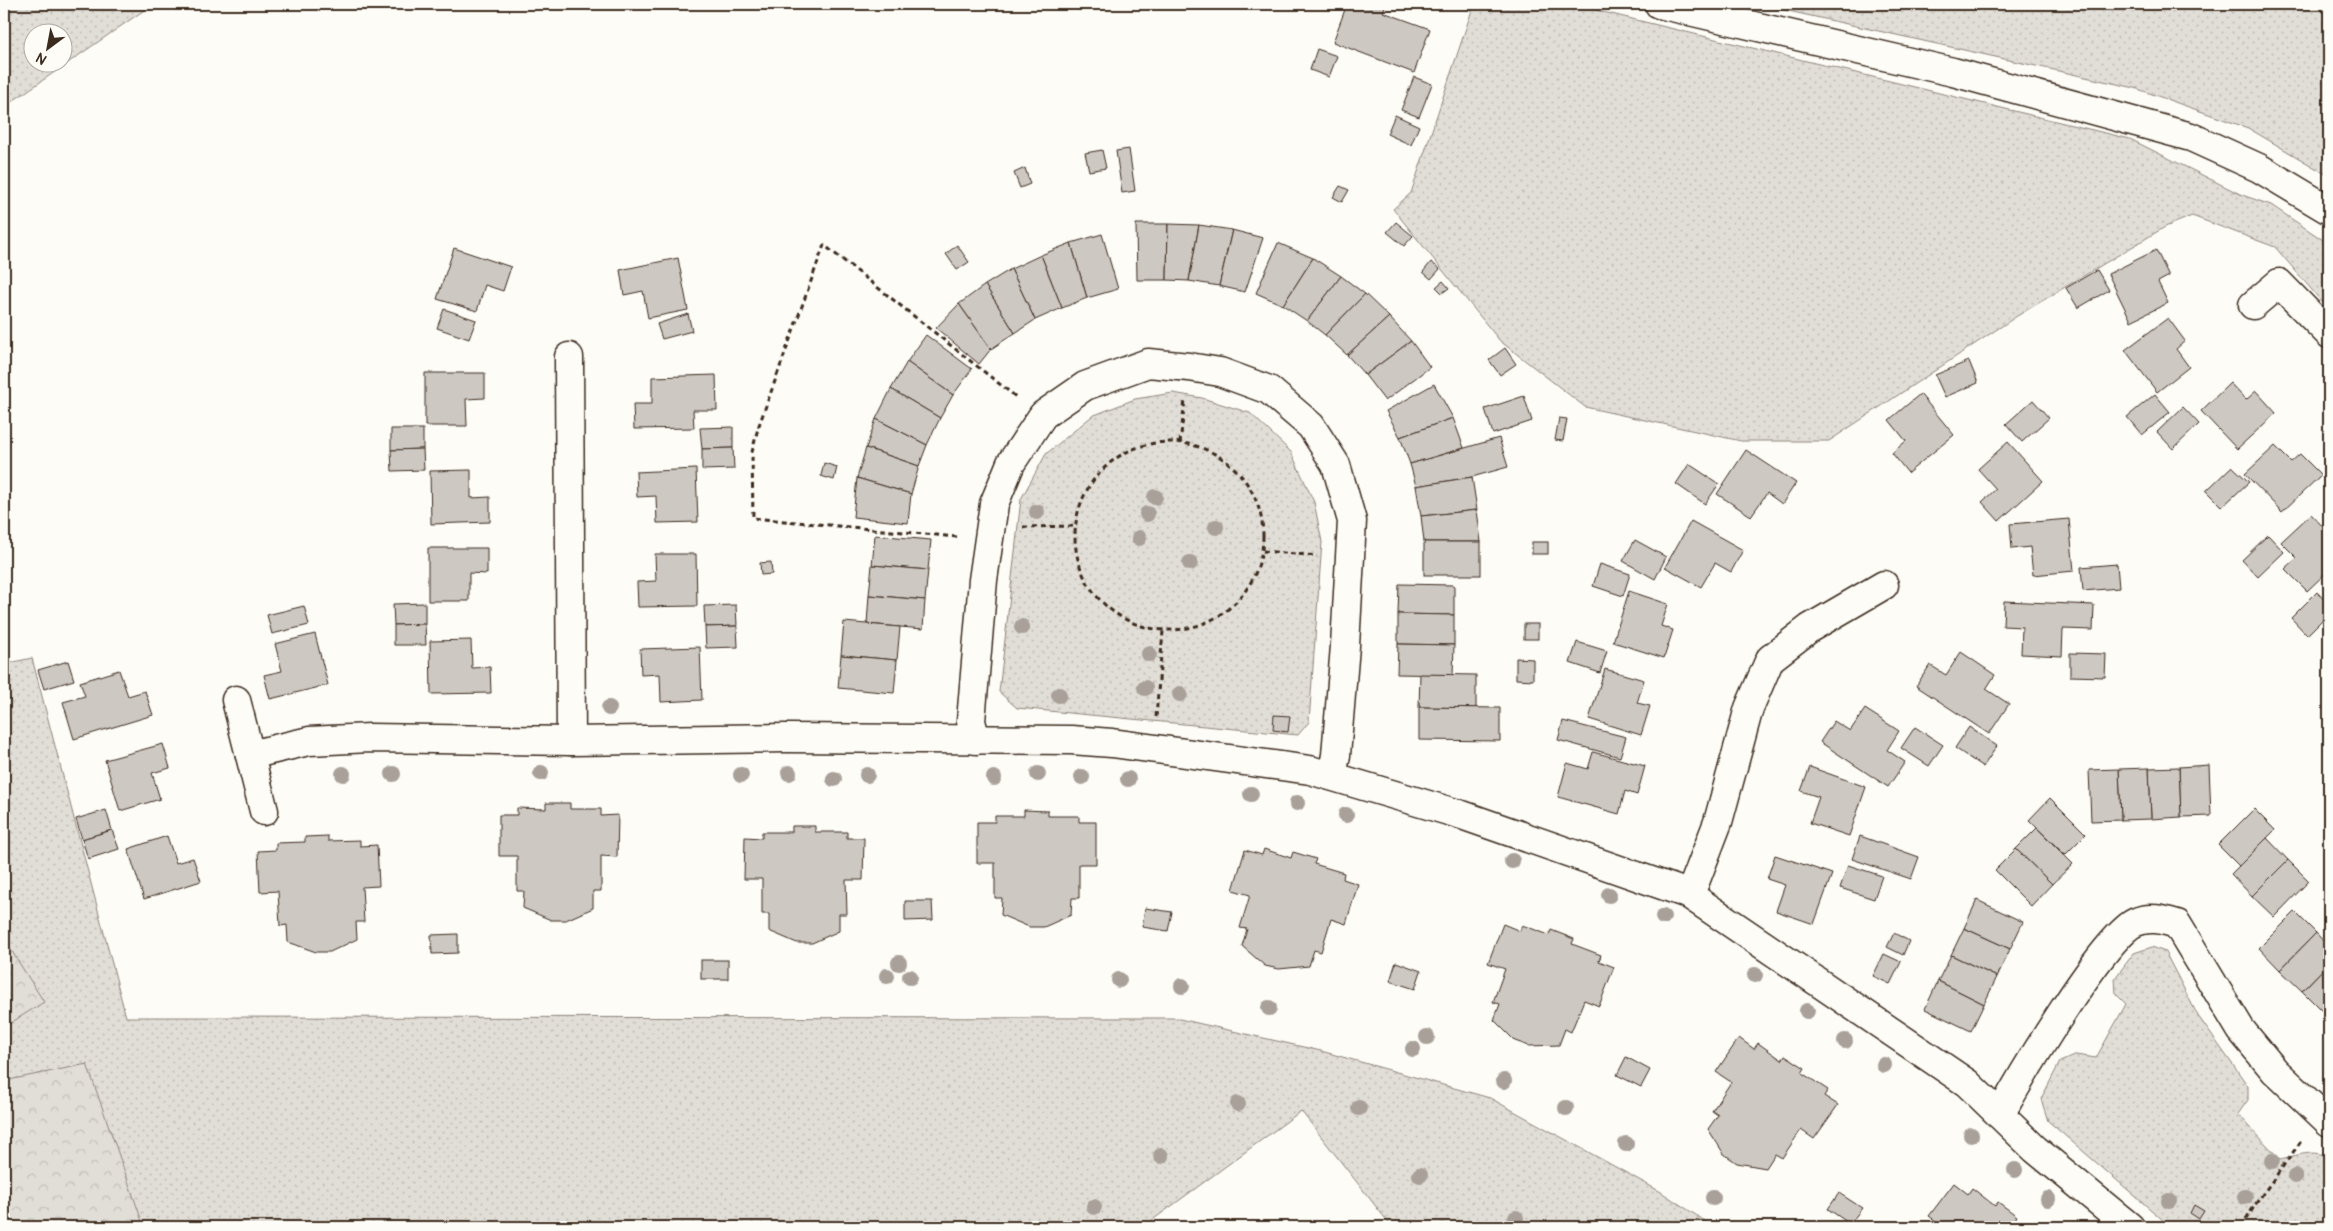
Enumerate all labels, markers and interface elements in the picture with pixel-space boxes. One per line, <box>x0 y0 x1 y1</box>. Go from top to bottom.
north arrow <box>22 22 72 72</box>
text: N <box>33 49 50 68</box>

